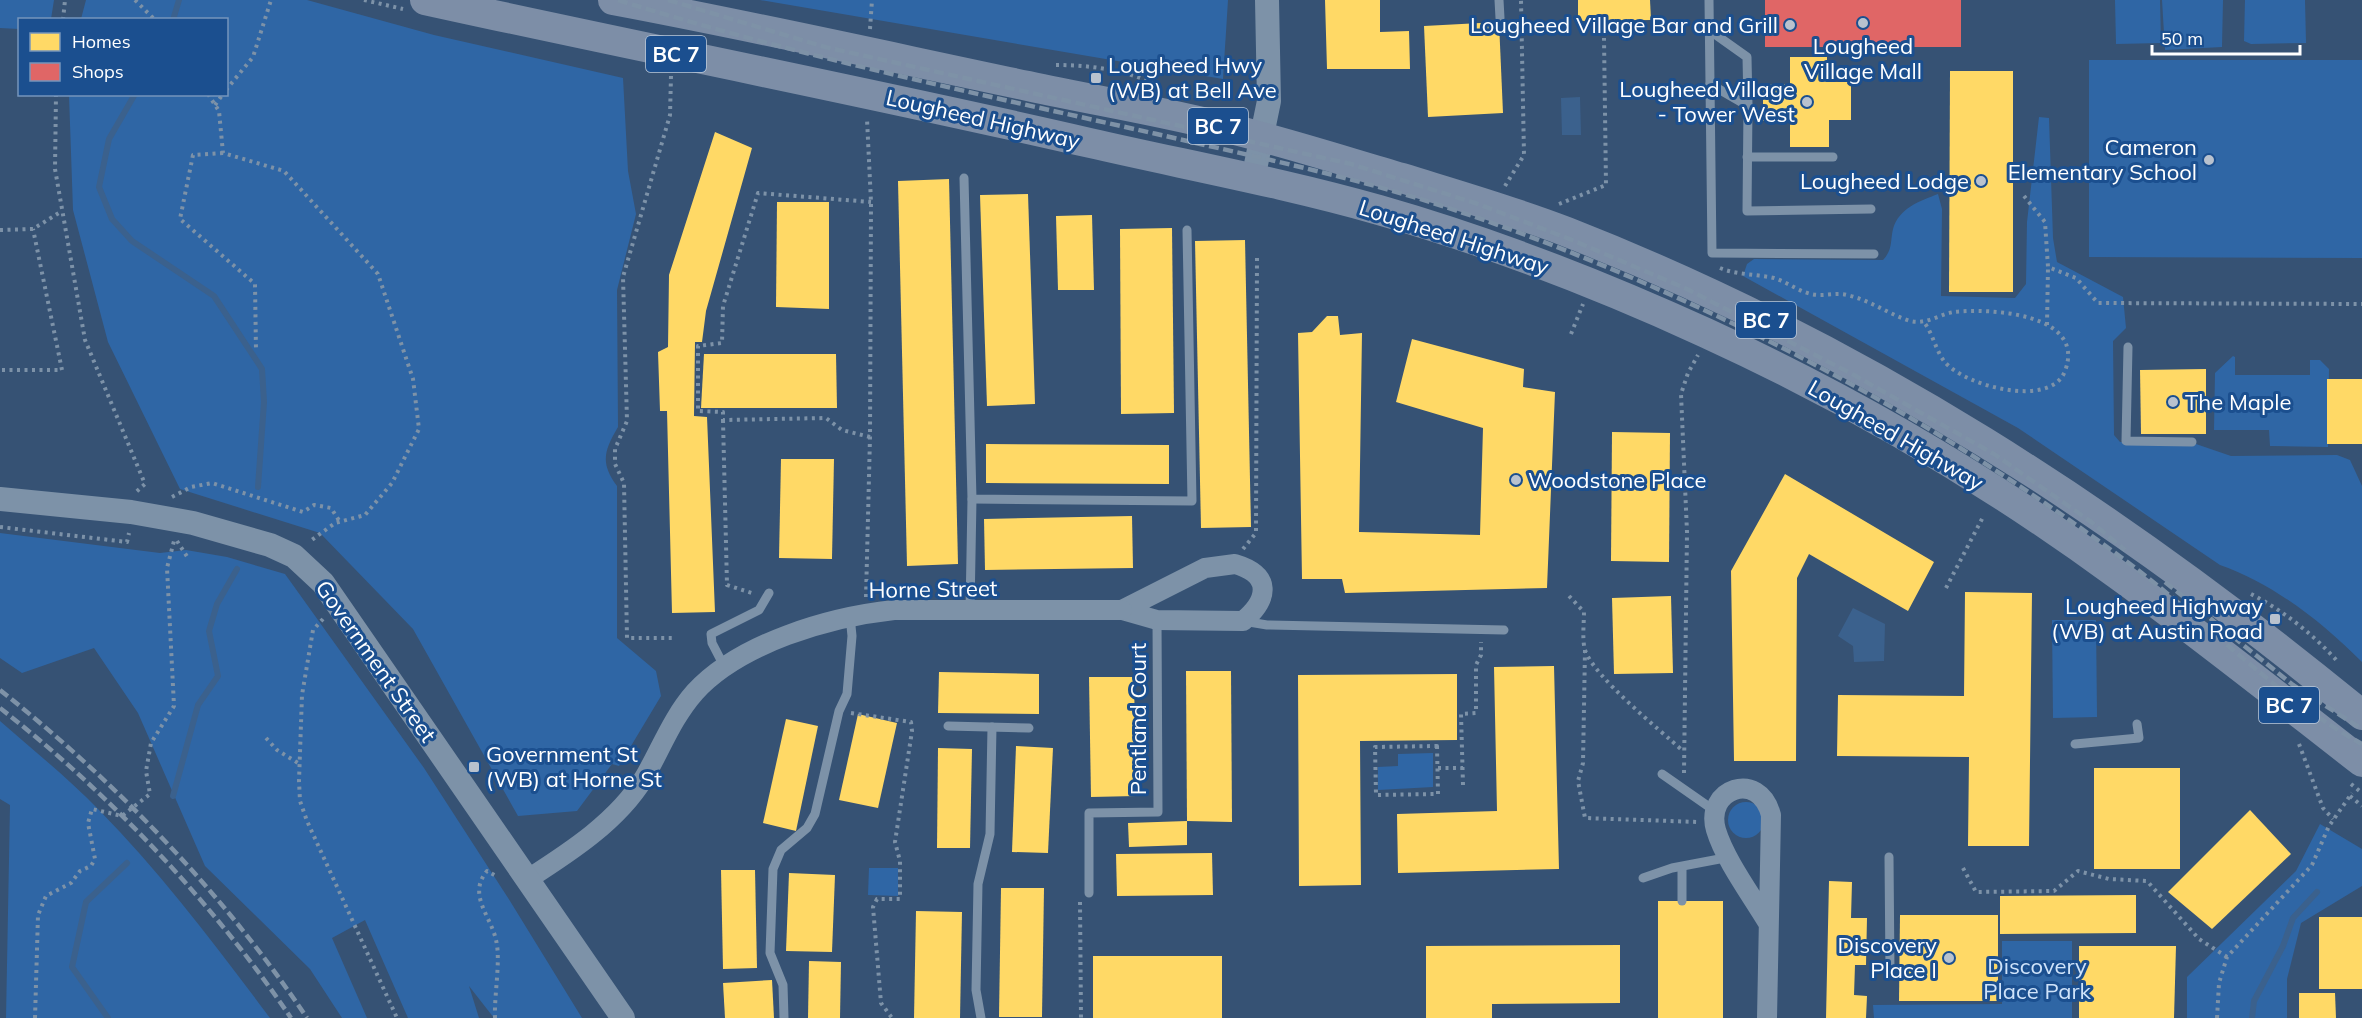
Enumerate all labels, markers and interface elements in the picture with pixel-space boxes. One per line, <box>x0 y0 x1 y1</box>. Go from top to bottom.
place label: Lougheed Village Bar and Grill <box>1470 11 1778 39</box>
marker: Lougheed Village Mall <box>1856 16 1870 30</box>
legend <box>18 18 228 96</box>
marker: Lougheed Village Bar and Grill <box>1783 18 1797 32</box>
scale bar <box>2152 18 2300 56</box>
text: 50 m <box>2161 27 2203 50</box>
text: Homes <box>72 30 131 53</box>
place label: Lougheed Village Mall <box>1804 32 1922 85</box>
road number: BC 7 <box>646 36 706 72</box>
place label: Lougheed Hwy (WB) at Bell Ave <box>1108 51 1277 104</box>
text: Shops <box>72 60 124 83</box>
marker: Lougheed Hwy (WB) at Bell Ave <box>1089 71 1103 85</box>
place label: Lougheed Village - Tower West <box>1619 75 1795 128</box>
street label: Lougheed Highway <box>883 83 1083 155</box>
marker: Lougheed Village - Tower West <box>1800 95 1814 109</box>
road number: BC 7 <box>1188 108 1248 144</box>
place label: Cameron Elementary School <box>2008 133 2197 186</box>
marker: Cameron Elementary School <box>2202 153 2216 167</box>
place label: Lougheed Lodge <box>1800 167 1969 195</box>
marker: Lougheed Lodge <box>1974 174 1988 188</box>
street label: Lougheed Highway <box>1356 193 1553 281</box>
road number: BC 7 <box>1736 302 1796 338</box>
street label: Lougheed Highway <box>1803 373 1989 497</box>
place label: The Maple <box>2185 388 2291 416</box>
marker: The Maple <box>2166 395 2180 409</box>
place label: Woodstone Place <box>1528 466 1706 494</box>
marker: Woodstone Place <box>1509 473 1523 487</box>
street label: Horne Street <box>868 574 998 604</box>
street label: Government Street <box>310 575 443 748</box>
place label: Lougheed Highway (WB) at Austin Road <box>2051 592 2263 645</box>
marker: Lougheed Highway (WB) at Austin Road <box>2268 612 2282 626</box>
street label: Pentland Court <box>1124 642 1152 795</box>
road number: BC 7 <box>2259 687 2319 723</box>
place label: Government St (WB) at Horne St <box>486 740 662 793</box>
marker: Government St (WB) at Horne St <box>467 760 481 774</box>
place label: Discovery Place I <box>1838 931 1937 984</box>
marker: Discovery Place I <box>1942 951 1956 965</box>
park label: Discovery Place Park <box>1983 952 2091 1005</box>

